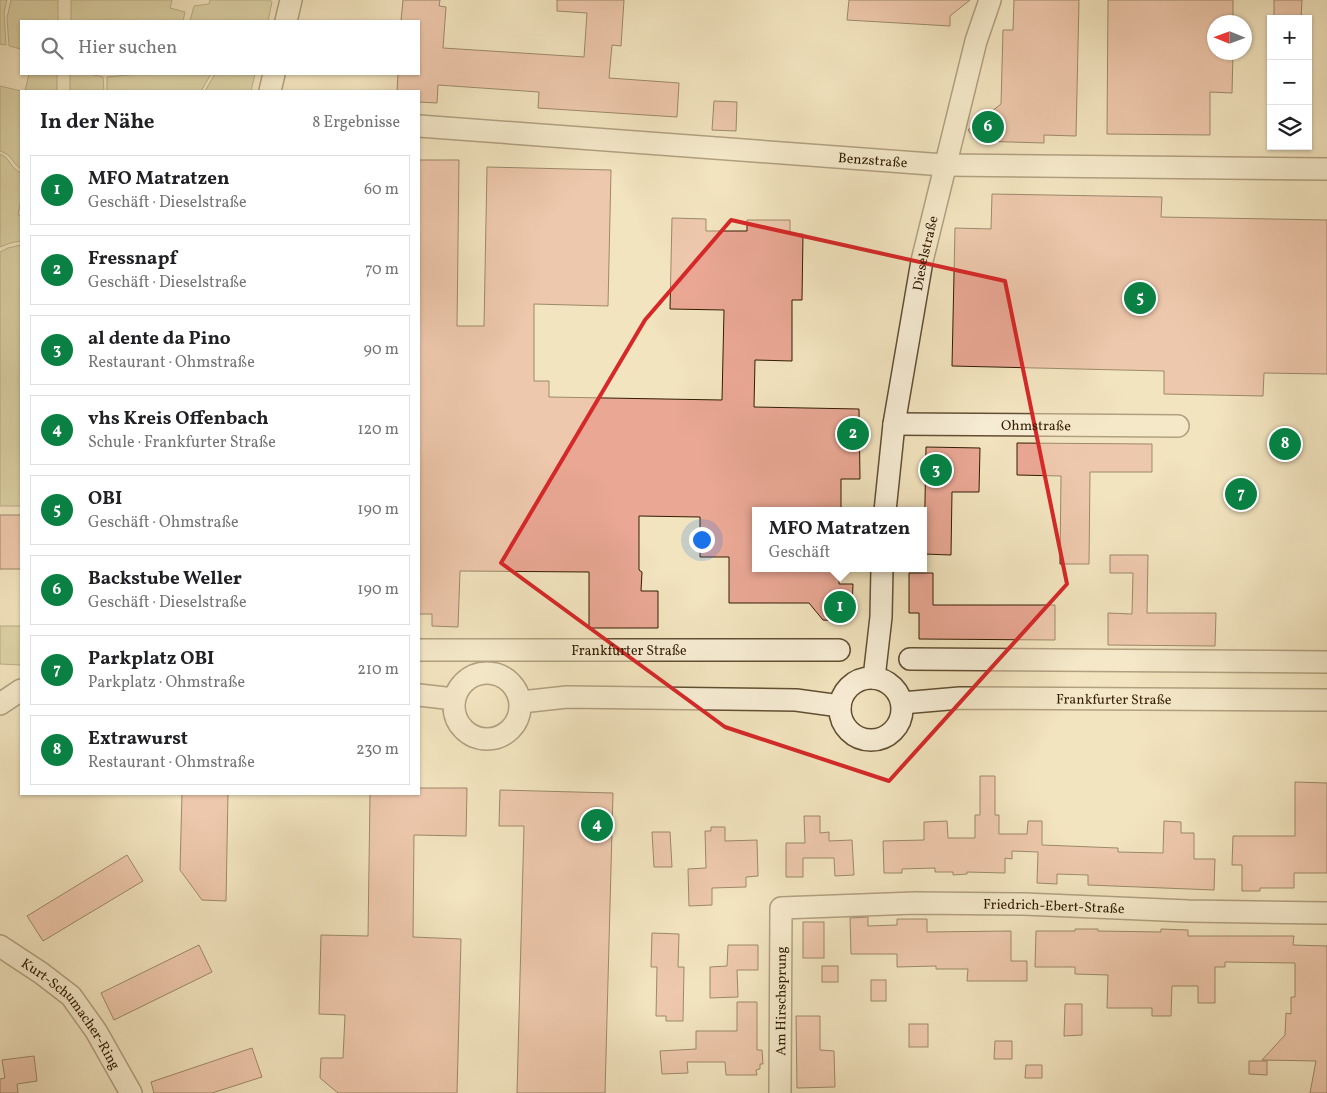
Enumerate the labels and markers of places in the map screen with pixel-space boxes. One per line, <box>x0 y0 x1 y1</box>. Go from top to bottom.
pin: 6 <box>972 108 1004 146</box>
pin: 5 <box>1124 279 1156 317</box>
pin: 2 <box>837 415 869 453</box>
pin: 8 <box>1269 425 1301 463</box>
pin: 3 <box>920 451 952 489</box>
pin: 7 <box>1225 475 1257 513</box>
pin: 1 <box>824 588 856 626</box>
pin: 4 <box>581 806 613 844</box>

